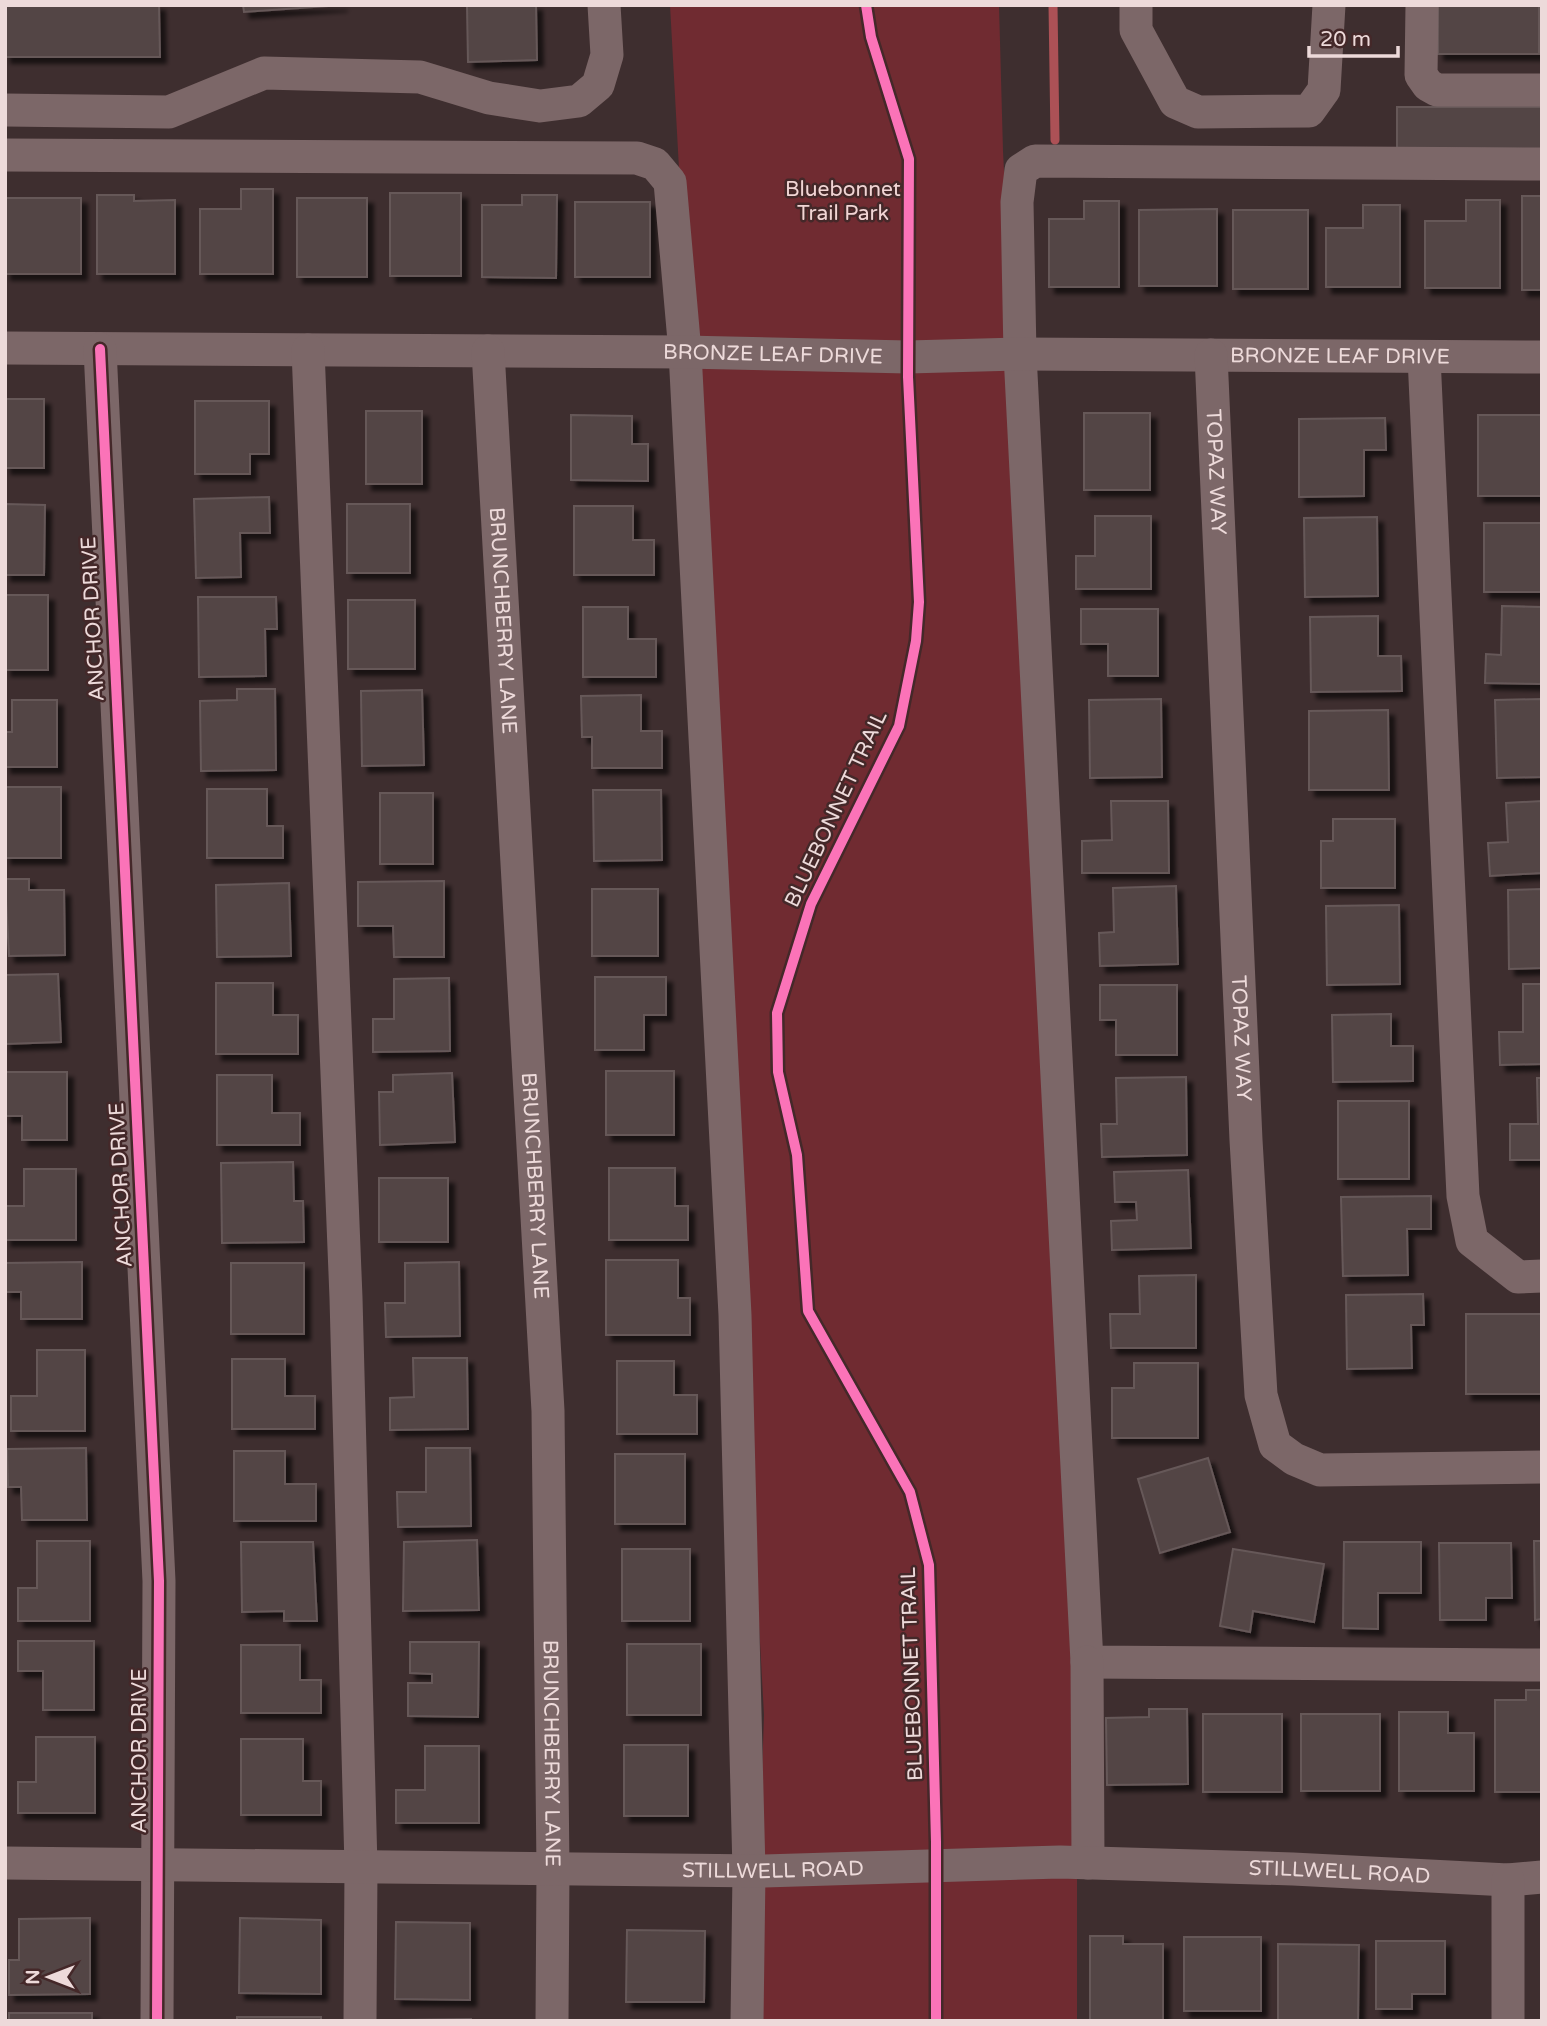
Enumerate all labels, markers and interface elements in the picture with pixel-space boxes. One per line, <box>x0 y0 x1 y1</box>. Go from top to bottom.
scale bar <box>1309 14 1398 58</box>
text: 20 m <box>1320 27 1371 52</box>
park label: Bluebonnet Trail Park <box>785 177 901 226</box>
street label: BRONZE LEAF DRIVE <box>663 339 883 369</box>
street label: BRONZE LEAF DRIVE <box>1230 343 1450 369</box>
street label: TOPAZ WAY <box>1201 408 1232 535</box>
street label: BRUNCHBERRY LANE <box>484 506 522 735</box>
street label: ANCHOR DRIVE <box>76 536 110 702</box>
street label: BLUEBONNET TRAIL <box>779 707 893 911</box>
street label: TOPAZ WAY <box>1226 975 1257 1102</box>
street label: BRUNCHBERRY LANE <box>516 1072 554 1300</box>
street label: ANCHOR DRIVE <box>104 1102 138 1268</box>
street label: BLUEBONNET TRAIL <box>896 1567 928 1781</box>
street label: BRUNCHBERRY LANE <box>538 1640 565 1867</box>
street label: ANCHOR DRIVE <box>127 1668 152 1834</box>
street label: STILLWELL ROAD <box>682 1855 864 1884</box>
street label: STILLWELL ROAD <box>1248 1855 1431 1889</box>
north arrow <box>14 1942 84 2012</box>
text: N <box>22 1969 44 1985</box>

